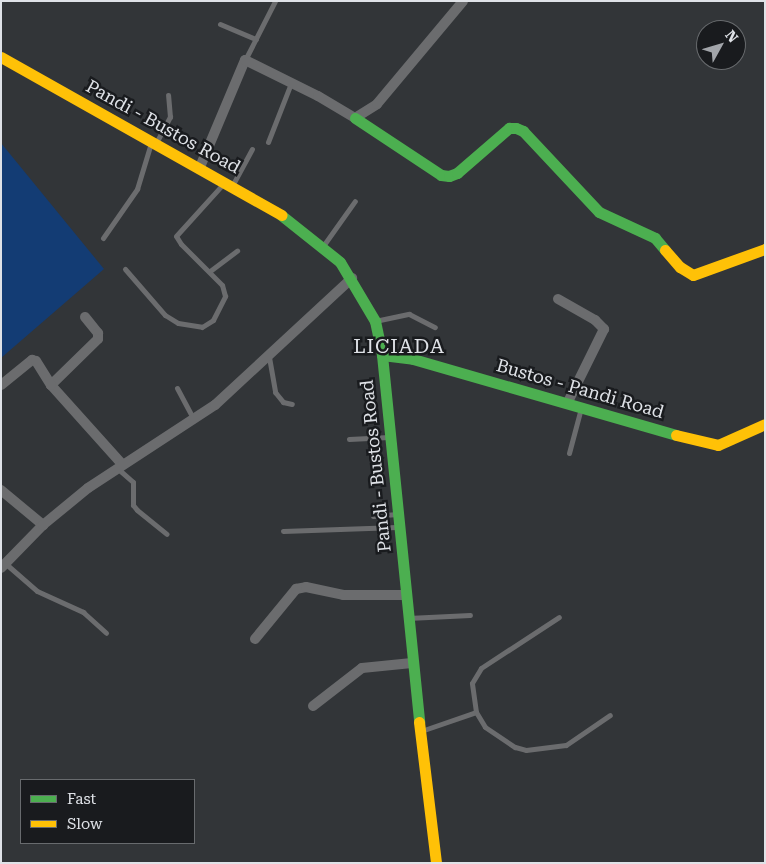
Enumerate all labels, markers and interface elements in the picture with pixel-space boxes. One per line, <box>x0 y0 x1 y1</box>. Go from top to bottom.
north arrow <box>696 20 746 70</box>
text: N <box>722 27 741 45</box>
street label: Pandi - Bustos Road <box>82 76 244 178</box>
district label: LICIADA <box>352 334 446 358</box>
street label: Bustos - Pandi Road <box>494 355 666 423</box>
street label: Pandi - Bustos Road <box>356 379 396 553</box>
legend <box>20 779 195 844</box>
text: Fast <box>67 790 96 808</box>
text: Slow <box>67 815 102 833</box>

